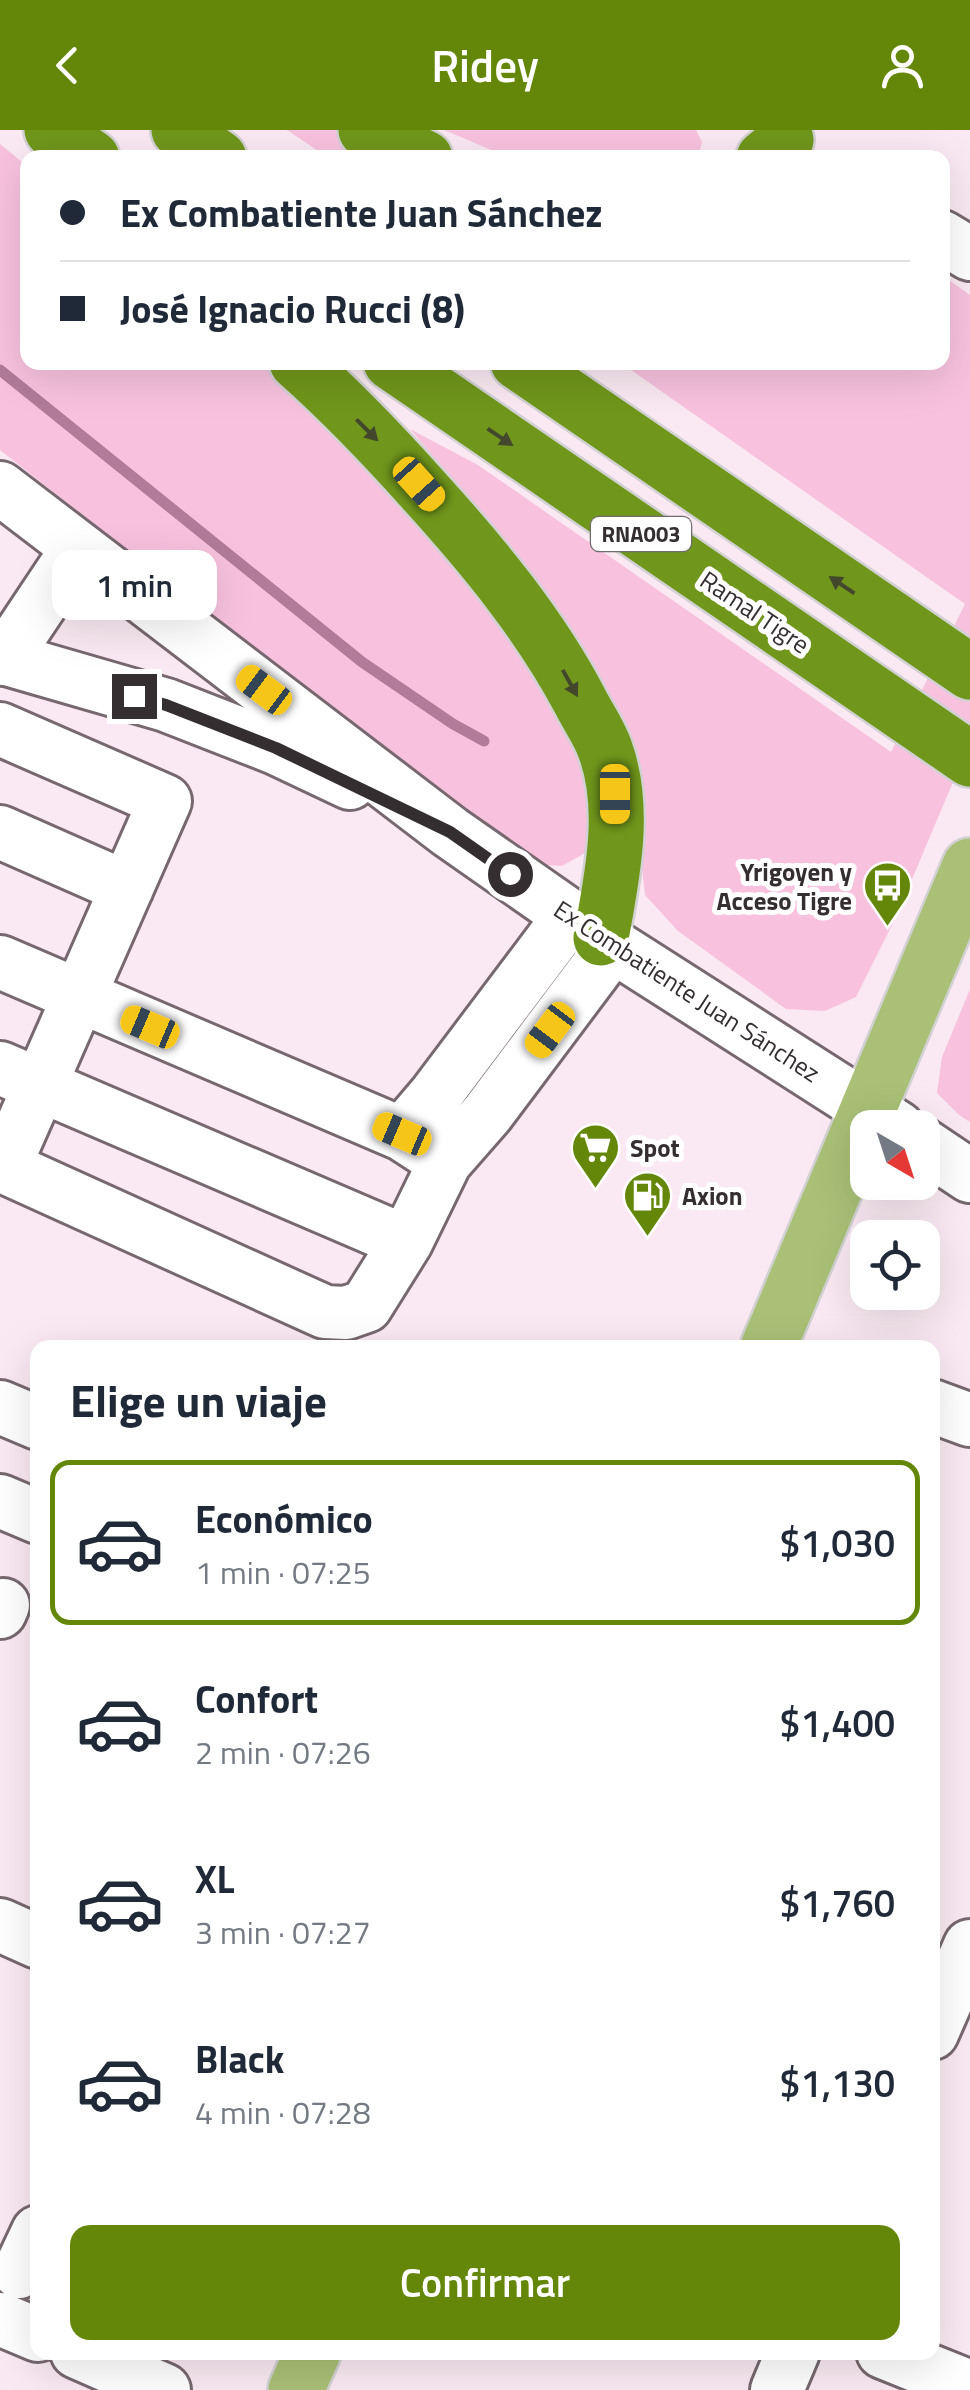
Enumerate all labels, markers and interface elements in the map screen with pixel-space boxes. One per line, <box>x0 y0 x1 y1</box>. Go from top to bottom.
text: Ridey <box>431 31 539 99</box>
icon: back <box>40 38 95 93</box>
icon: person <box>875 38 930 93</box>
text: Ex Combatiente Juan Sánchez <box>120 184 603 242</box>
text: José Ignacio Rucci (8) <box>120 280 465 338</box>
one-way arrow <box>355 418 379 442</box>
one-way arrow <box>487 428 514 446</box>
car <box>388 452 450 516</box>
road number: RNA003 <box>591 517 691 551</box>
callout: 1 min <box>52 551 216 621</box>
text: 1 min <box>96 561 173 609</box>
street label: Ramal Tigre <box>693 561 817 663</box>
one-way arrow <box>829 576 856 595</box>
car <box>231 660 297 720</box>
one-way arrow <box>560 669 578 697</box>
route end <box>112 674 157 719</box>
car <box>600 764 630 824</box>
route start <box>488 852 533 897</box>
place label: Yrigoyen y Acceso Tigre <box>717 853 852 920</box>
bus stop icon: Yrigoyen y Acceso Tigre <box>861 860 913 928</box>
street label: Ex Combatiente Juan Sánchez <box>546 890 828 1092</box>
car <box>520 997 580 1063</box>
car <box>117 1001 183 1053</box>
car <box>369 1108 435 1160</box>
north arrow <box>850 1110 940 1200</box>
map controls <box>850 1110 940 1310</box>
supermarket icon: Spot <box>569 1122 621 1190</box>
place label: Spot <box>630 1129 680 1167</box>
fuel station icon: Axion <box>621 1170 673 1238</box>
place label: Axion <box>682 1177 742 1215</box>
button: locate <box>850 1220 940 1310</box>
text: Elige un viaje <box>70 1366 327 1434</box>
text: Económico <box>195 1490 373 1548</box>
icon: car <box>75 1498 165 1588</box>
text: $1,030 <box>779 1514 895 1572</box>
text: 1 min · 07:25 <box>195 1548 371 1596</box>
text: Confort <box>195 1670 318 1728</box>
icon: car <box>75 1678 165 1768</box>
text: $1,400 <box>779 1694 895 1752</box>
text: 2 min · 07:26 <box>195 1728 371 1776</box>
text: XL <box>195 1850 235 1908</box>
icon: car <box>75 1858 165 1948</box>
text: $1,760 <box>779 1874 895 1932</box>
text: 3 min · 07:27 <box>195 1908 371 1956</box>
text: Black <box>195 2030 284 2088</box>
icon: car <box>75 2038 165 2128</box>
text: $1,130 <box>779 2054 895 2112</box>
text: 4 min · 07:28 <box>195 2088 371 2136</box>
button: Confirmar <box>70 2225 900 2340</box>

